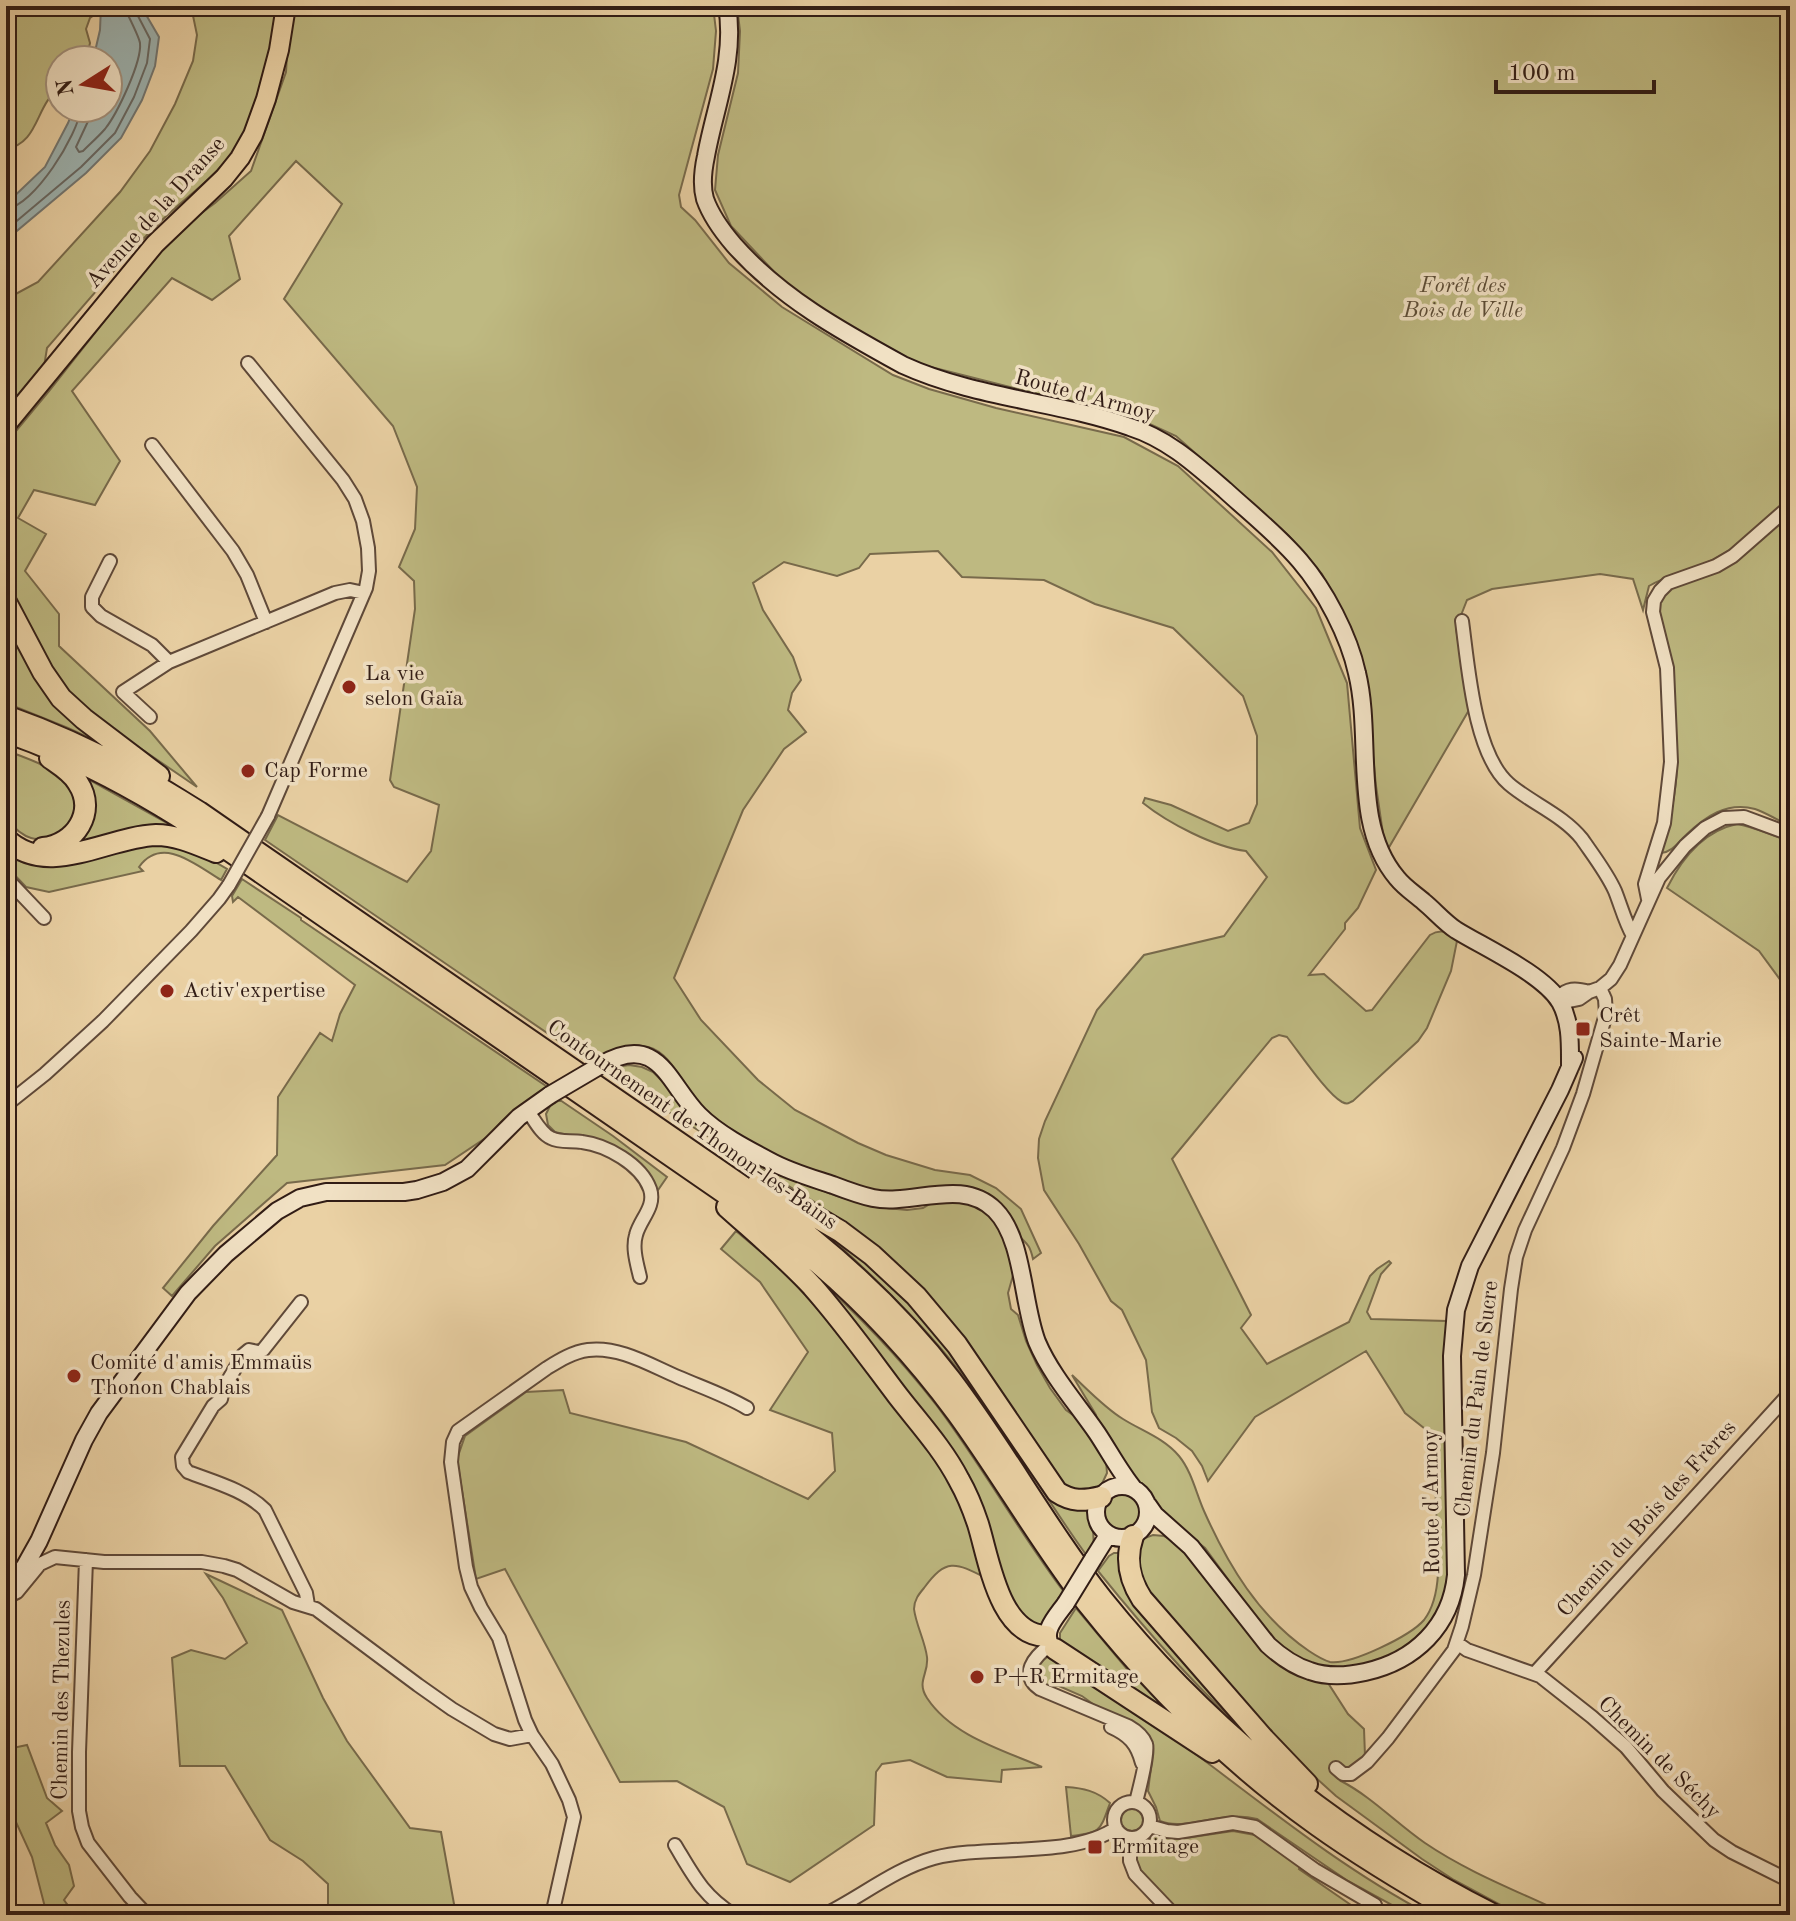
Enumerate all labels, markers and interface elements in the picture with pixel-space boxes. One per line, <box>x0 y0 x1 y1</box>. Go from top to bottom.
north arrow <box>44 44 124 124</box>
scale bar <box>1496 44 1654 94</box>
text: 100 m <box>1508 62 1576 86</box>
text: N <box>54 77 79 98</box>
street label: Avenue de la Dranse <box>82 133 230 293</box>
park label: Forêt des Bois de Ville <box>1402 275 1523 322</box>
street label: Route d'Armoy <box>1012 367 1158 425</box>
place label: La vie selon Gaïa <box>365 663 463 710</box>
marker: La vie selon Gaïa <box>340 678 358 696</box>
place label: Cap Forme <box>264 760 368 782</box>
marker: Cap Forme <box>239 762 257 780</box>
place label: Activ'expertise <box>183 980 325 1002</box>
marker: Activ'expertise <box>158 982 176 1000</box>
place label: Crêt Sainte-Marie <box>1599 1005 1722 1052</box>
street label: Contournement de Thonon-les-Bains <box>543 1016 841 1234</box>
marker: Crêt Sainte-Marie <box>1574 1020 1592 1038</box>
street label: Chemin du Pain de Sucre <box>1452 1279 1502 1519</box>
place label: Comité d'amis Emmaüs Thonon Chablais <box>90 1352 312 1399</box>
marker: Comité d'amis Emmaüs Thonon Chablais <box>65 1367 83 1385</box>
street label: Chemin du Bois des Frères <box>1553 1417 1741 1621</box>
street label: Route d'Armoy <box>1420 1429 1444 1575</box>
street label: Chemin des Thezules <box>49 1600 75 1800</box>
place label: P+R Ermitage <box>993 1666 1139 1688</box>
marker: P+R Ermitage <box>968 1668 986 1686</box>
street label: Chemin de Séchy <box>1594 1693 1725 1824</box>
place label: Ermitage <box>1111 1836 1199 1858</box>
marker: Ermitage <box>1086 1838 1104 1856</box>

